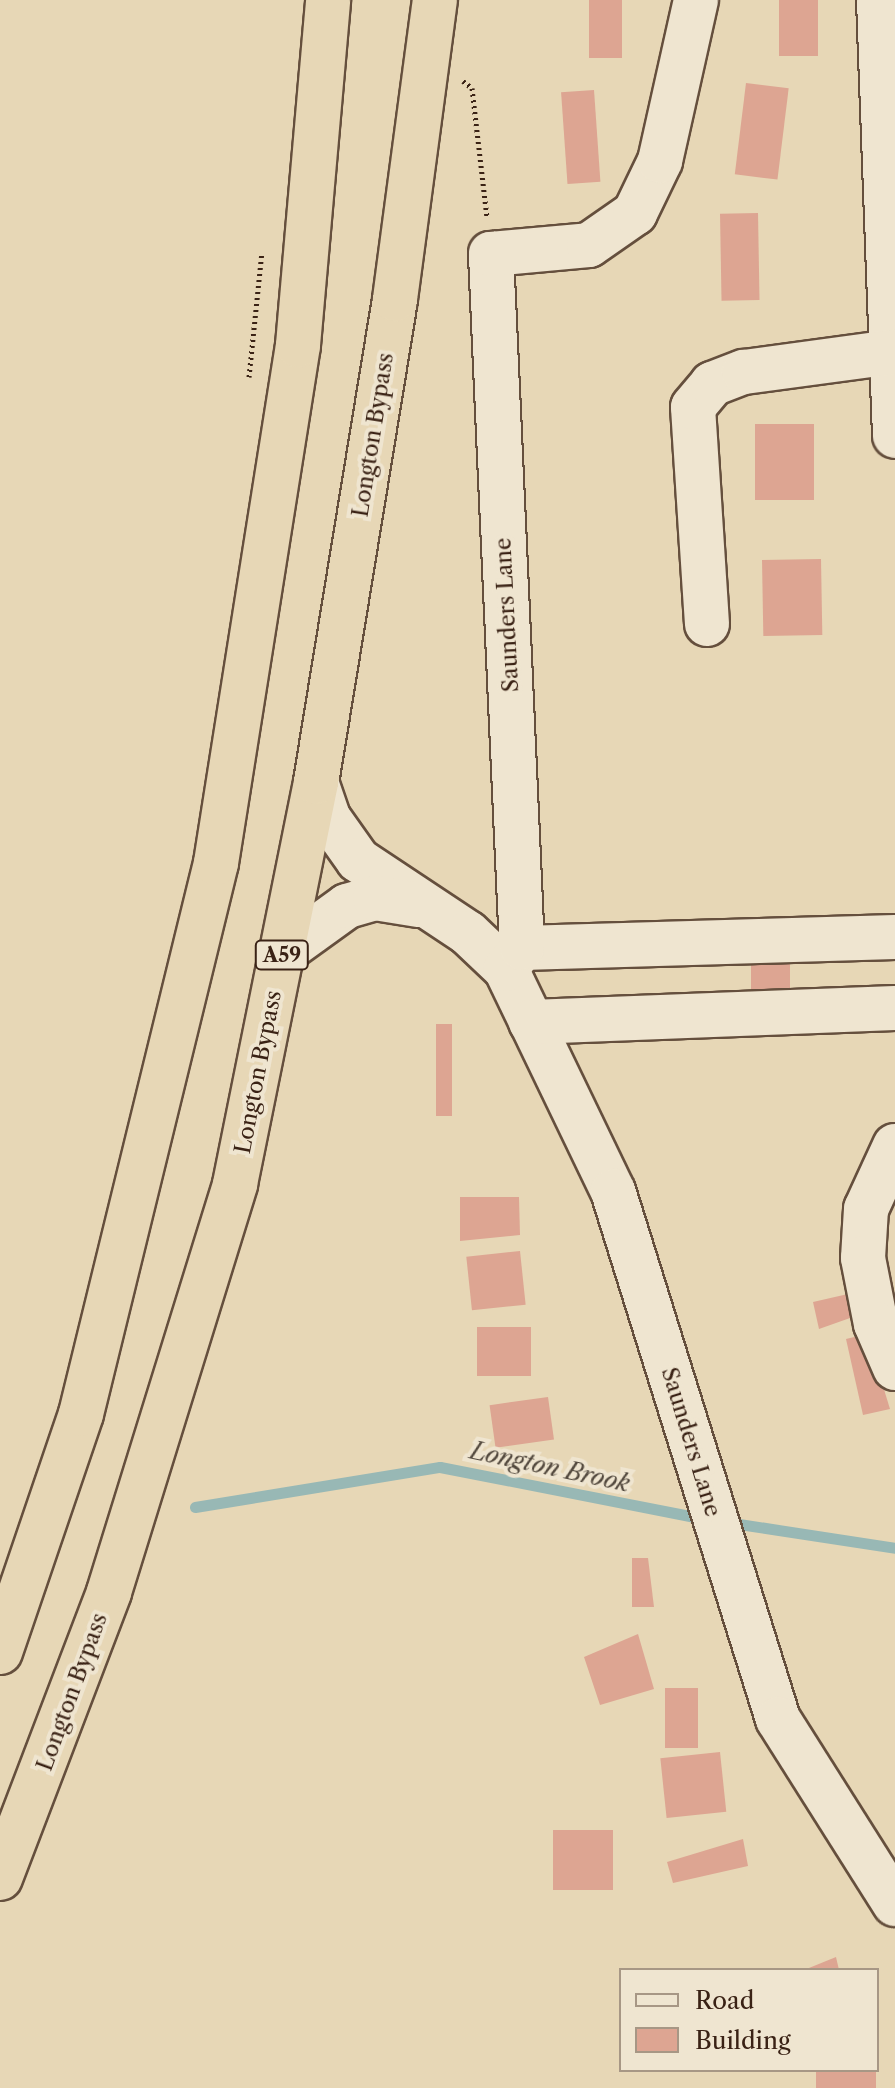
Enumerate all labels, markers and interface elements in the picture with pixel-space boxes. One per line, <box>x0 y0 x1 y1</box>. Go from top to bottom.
street label: Longton Bypass <box>347 351 399 519</box>
street label: Saunders Lane <box>490 537 524 693</box>
road number: A59 <box>254 939 310 971</box>
street label: Longton Bypass <box>229 988 287 1156</box>
street label: Saunders Lane <box>656 1364 726 1520</box>
water label: Longton Brook <box>468 1436 632 1498</box>
street label: Longton Bypass <box>31 1610 113 1774</box>
legend <box>619 1968 879 2072</box>
text: Road <box>695 1986 754 2015</box>
text: Building <box>695 2026 791 2055</box>

